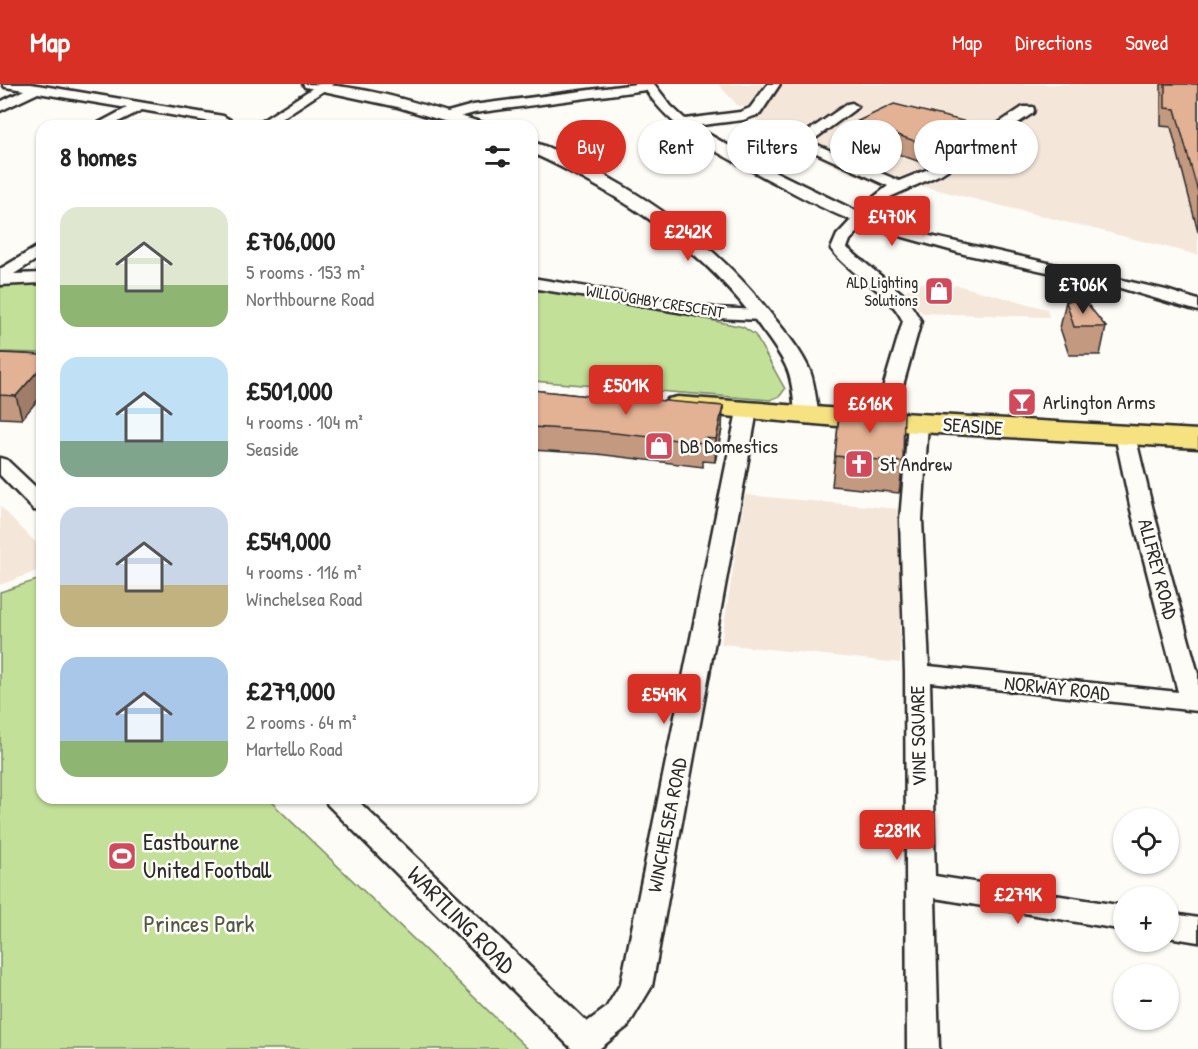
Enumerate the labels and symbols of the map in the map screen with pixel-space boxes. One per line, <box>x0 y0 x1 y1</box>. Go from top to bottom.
pin: £470K <box>850 196 934 247</box>
pin: £242K <box>646 211 730 262</box>
pin: £706K <box>1041 264 1125 315</box>
place label: ALD Lighting Solutions <box>846 271 918 311</box>
shop icon: ALD Lighting Solutions <box>923 275 955 307</box>
street label: WILLOUGHBY CRESCENT <box>584 279 726 323</box>
pin: £501K <box>584 365 668 416</box>
pin: £616K <box>828 383 912 434</box>
bar icon: Arlington Arms <box>1006 386 1038 418</box>
place label: Arlington Arms <box>1043 388 1156 415</box>
street label: SEASIDE <box>942 410 1004 441</box>
shop icon: DB Domestics <box>643 430 675 462</box>
place label: DB Domestics <box>680 432 778 459</box>
church icon: St Andrew <box>843 448 875 480</box>
place label: St Andrew <box>880 450 952 477</box>
street label: ALLFREY ROAD <box>1132 516 1185 623</box>
street label: NORWAY ROAD <box>1003 669 1112 707</box>
pin: £549K <box>622 674 706 725</box>
street label: VINE SQUARE <box>903 685 932 787</box>
street label: WINCHELSEA ROAD <box>640 755 693 894</box>
pin: £281K <box>855 810 939 861</box>
place label: Eastbourne United Football <box>143 825 272 885</box>
sports icon: Eastbourne United Football <box>106 840 138 872</box>
street label: WARTLING ROAD <box>401 858 523 981</box>
pin: £279K <box>976 874 1060 925</box>
park label: Princes Park <box>144 907 254 939</box>

